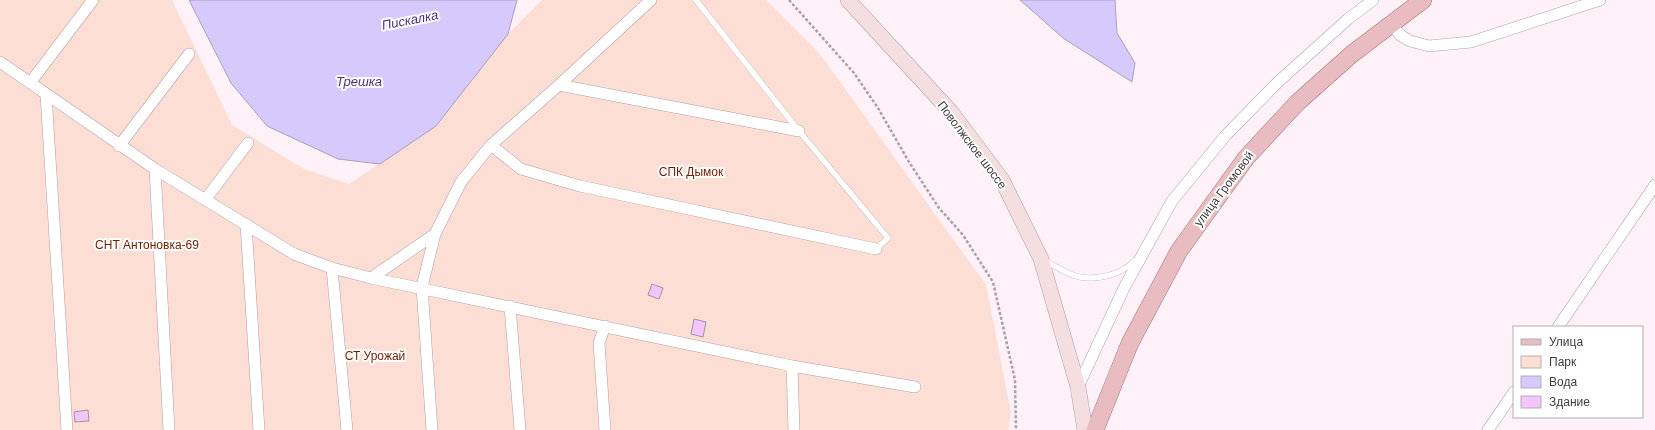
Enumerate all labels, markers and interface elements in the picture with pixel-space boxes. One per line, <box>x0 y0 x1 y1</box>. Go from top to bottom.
water label: Пискалка <box>381 7 439 33</box>
water label: Трешка <box>336 74 382 89</box>
street label: Поволжское шоссе <box>935 98 1010 192</box>
street label: улица Громовой <box>1191 149 1257 229</box>
park label: СПК Дымок <box>659 165 724 179</box>
park label: СНТ Антоновка-69 <box>95 238 199 252</box>
legend <box>1513 326 1643 418</box>
text: Улица <box>1549 335 1583 349</box>
park label: СТ Урожай <box>345 349 405 363</box>
text: Парк <box>1549 355 1577 369</box>
text: Вода <box>1549 375 1577 389</box>
text: Здание <box>1549 395 1590 409</box>

